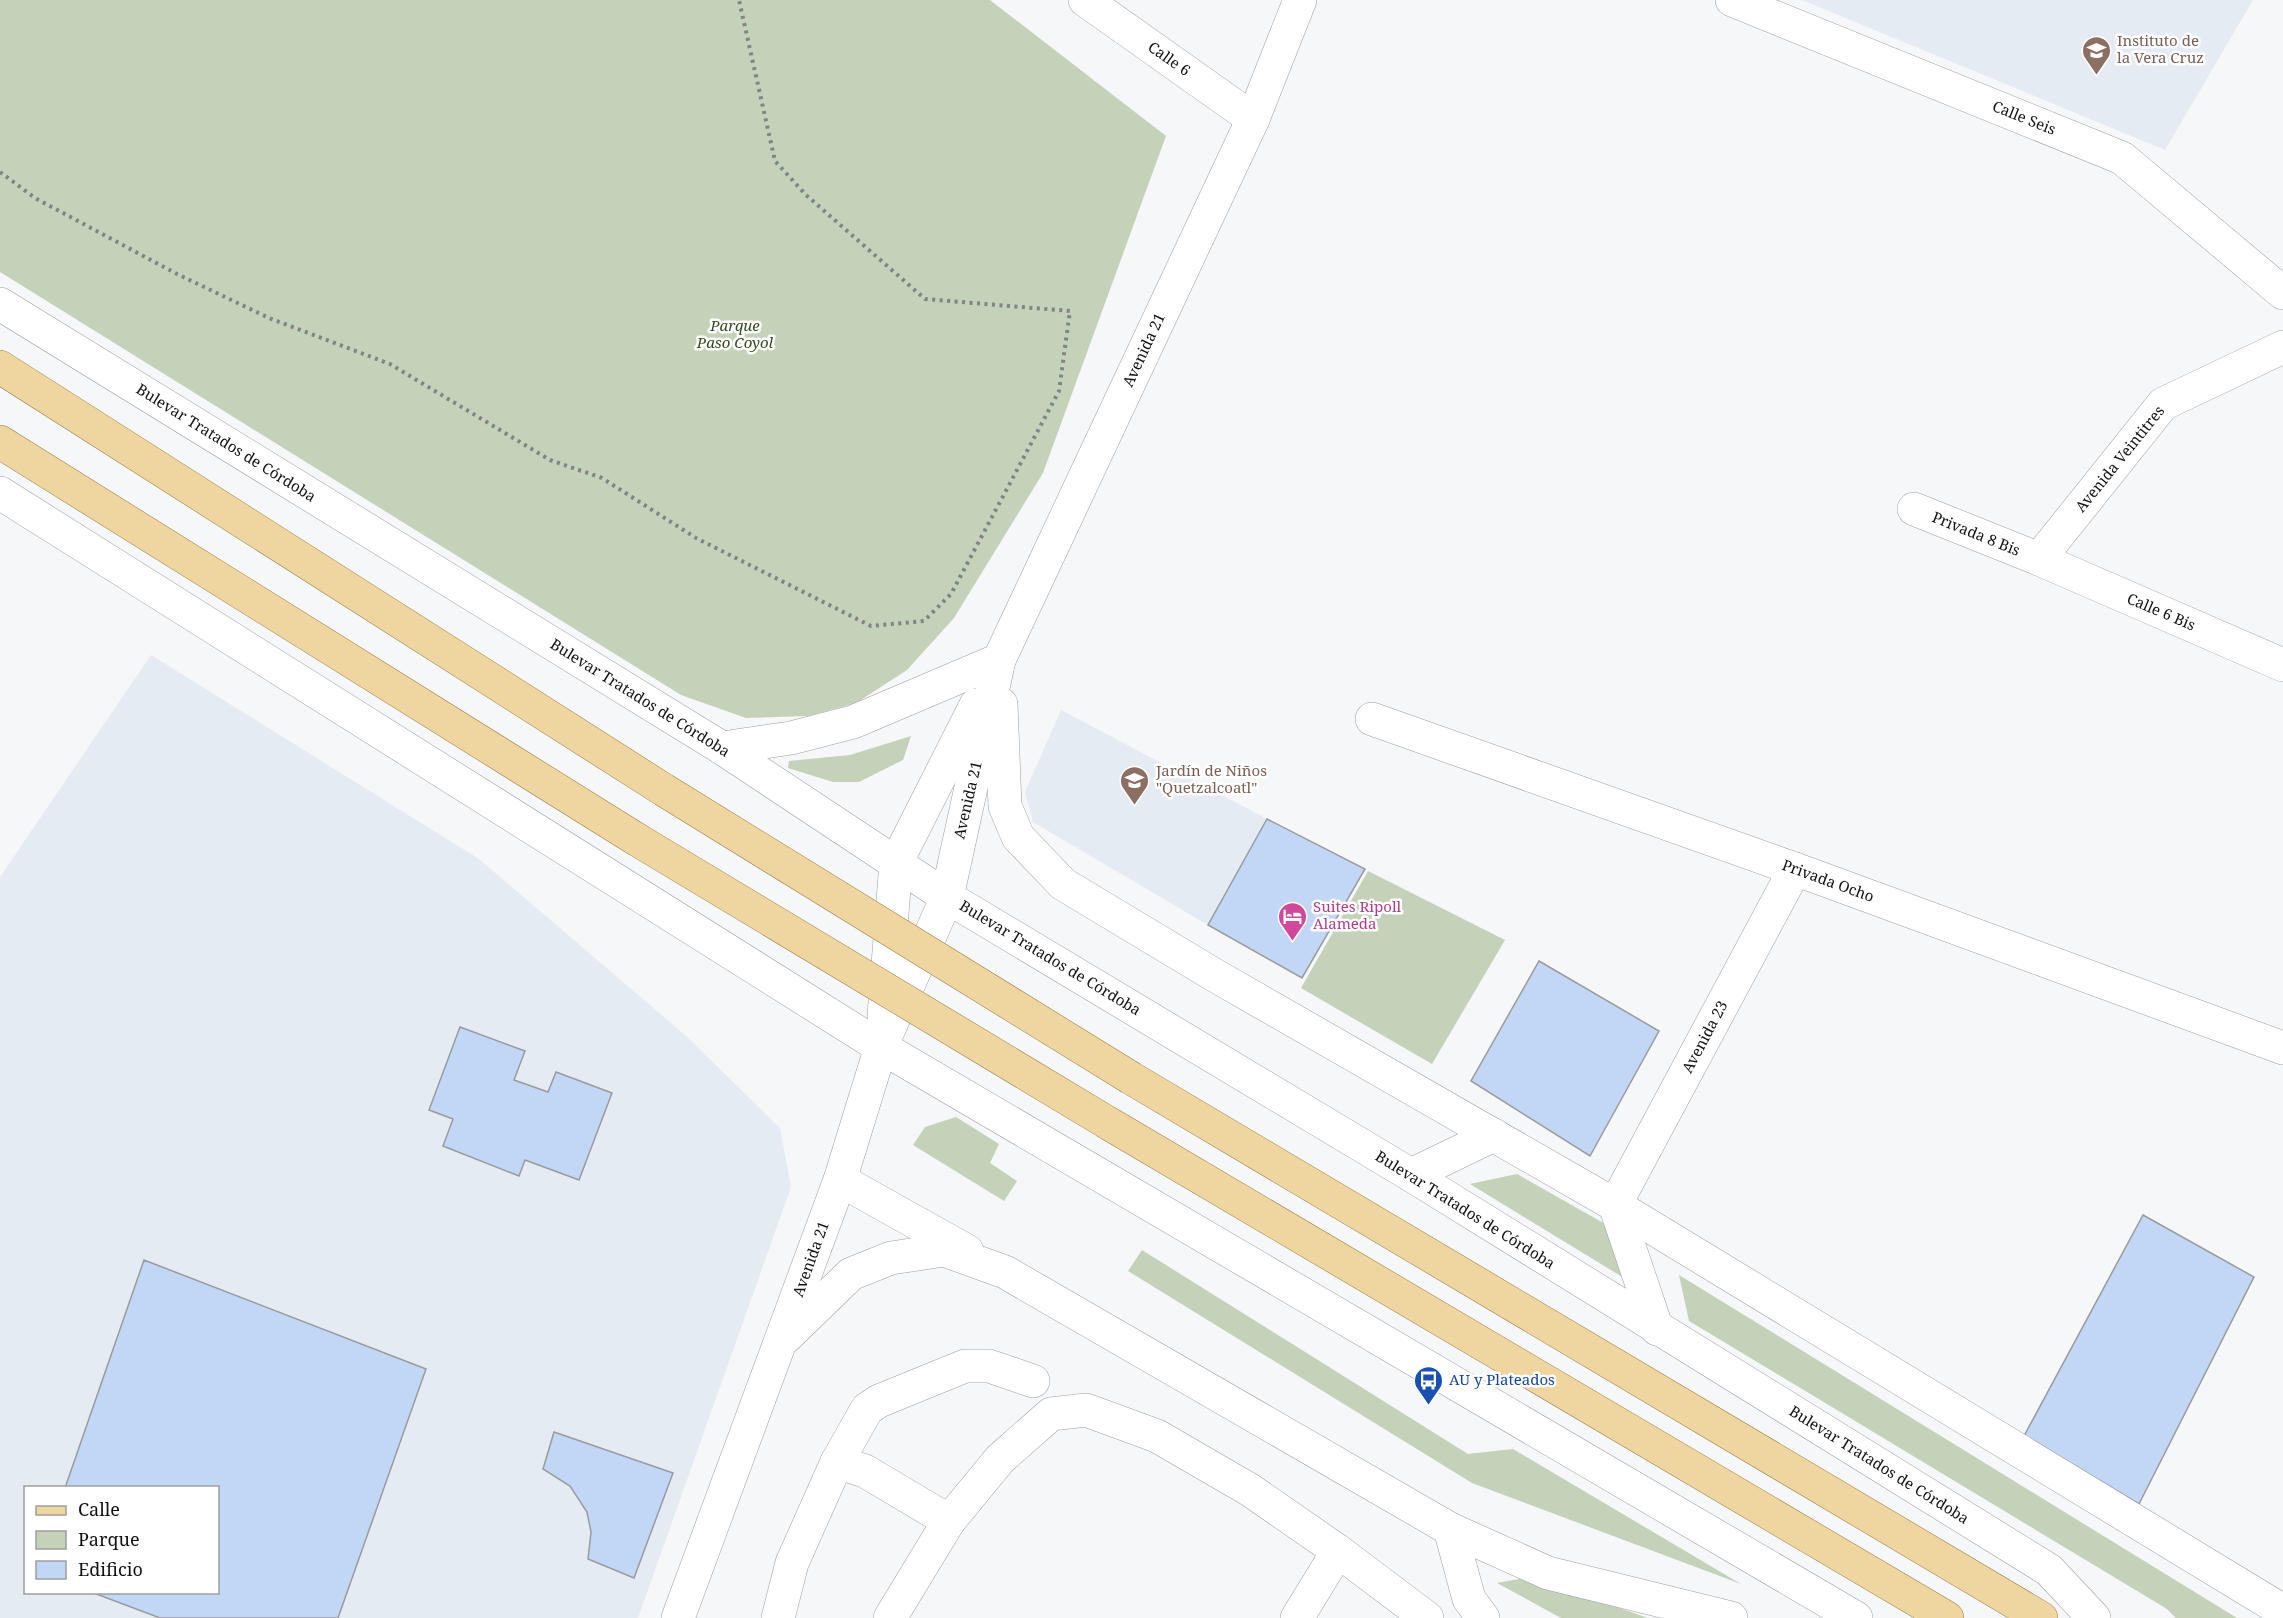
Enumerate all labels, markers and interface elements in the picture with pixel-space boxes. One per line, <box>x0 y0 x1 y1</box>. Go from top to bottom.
place label: Instituto de la Vera Cruz <box>2117 30 2204 67</box>
school or university icon: Instituto de la Vera Cruz <box>2080 34 2112 76</box>
street label: Calle 6 <box>1144 36 1195 80</box>
street label: Calle Seis <box>1990 95 2059 139</box>
street label: Avenida 21 <box>1117 309 1169 390</box>
park label: Parque Paso Coyol <box>696 315 774 352</box>
street label: Bulevar Tratados de Córdoba <box>133 378 320 506</box>
street label: Avenida Veintitres <box>2070 401 2168 516</box>
street label: Privada 8 Bis <box>1929 506 2024 560</box>
street label: Calle 6 Bis <box>2124 588 2199 635</box>
street label: Bulevar Tratados de Córdoba <box>547 633 734 761</box>
street label: Avenida 21 <box>948 759 986 841</box>
place label: Jardín de Niños "Quetzalcoatl" <box>1155 760 1267 797</box>
school or university icon: Jardín de Niños "Quetzalcoatl" <box>1119 764 1151 806</box>
street label: Privada Ocho <box>1780 854 1877 906</box>
street label: Bulevar Tratados de Córdoba <box>956 895 1145 1019</box>
place label: Suites Ripoll Alameda <box>1313 896 1402 933</box>
hotel icon: Suites Ripoll Alameda <box>1276 900 1308 942</box>
street label: Avenida 23 <box>1677 997 1732 1076</box>
street label: Bulevar Tratados de Córdoba <box>1372 1145 1559 1273</box>
street label: Avenida 21 <box>787 1218 833 1299</box>
bus stop icon: AU y Plateados <box>1412 1364 1444 1406</box>
place label: AU y Plateados <box>1449 1369 1555 1389</box>
street label: Bulevar Tratados de Córdoba <box>1786 1400 1973 1528</box>
legend <box>24 1486 219 1594</box>
text: Calle <box>78 1497 120 1521</box>
text: Parque <box>78 1527 140 1551</box>
text: Edificio <box>78 1557 143 1581</box>

